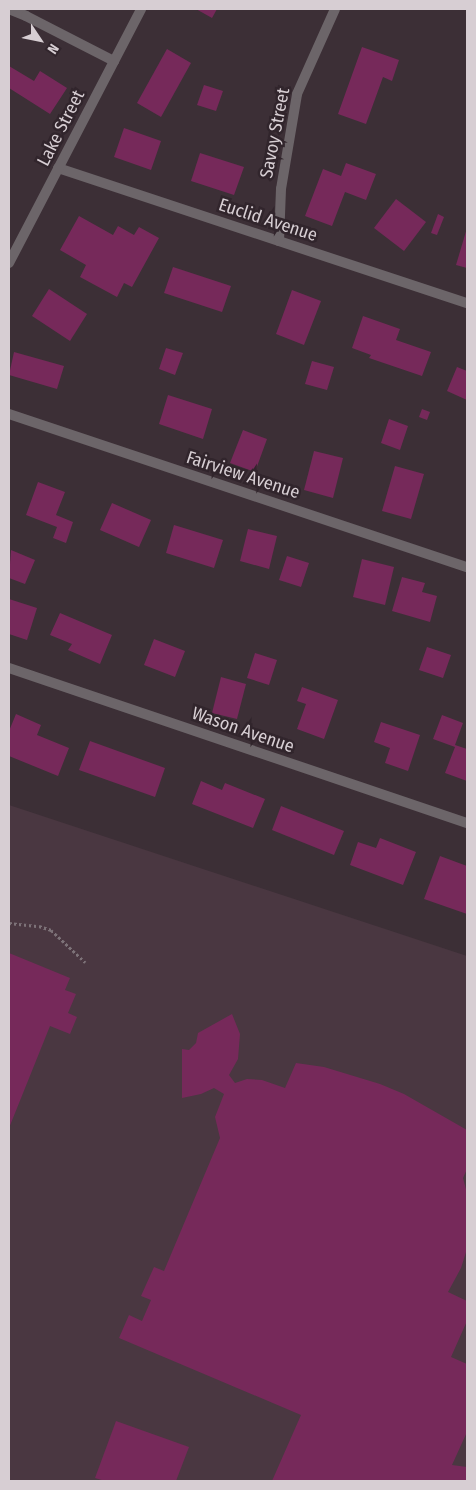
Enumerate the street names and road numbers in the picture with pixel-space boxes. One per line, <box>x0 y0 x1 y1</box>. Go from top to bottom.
street label: Lake Street <box>33 86 89 170</box>
street label: Savoy Street <box>256 86 294 180</box>
street label: Euclid Avenue <box>216 194 320 246</box>
street label: Fairview Avenue <box>184 446 302 504</box>
street label: Wason Avenue <box>189 702 297 758</box>

